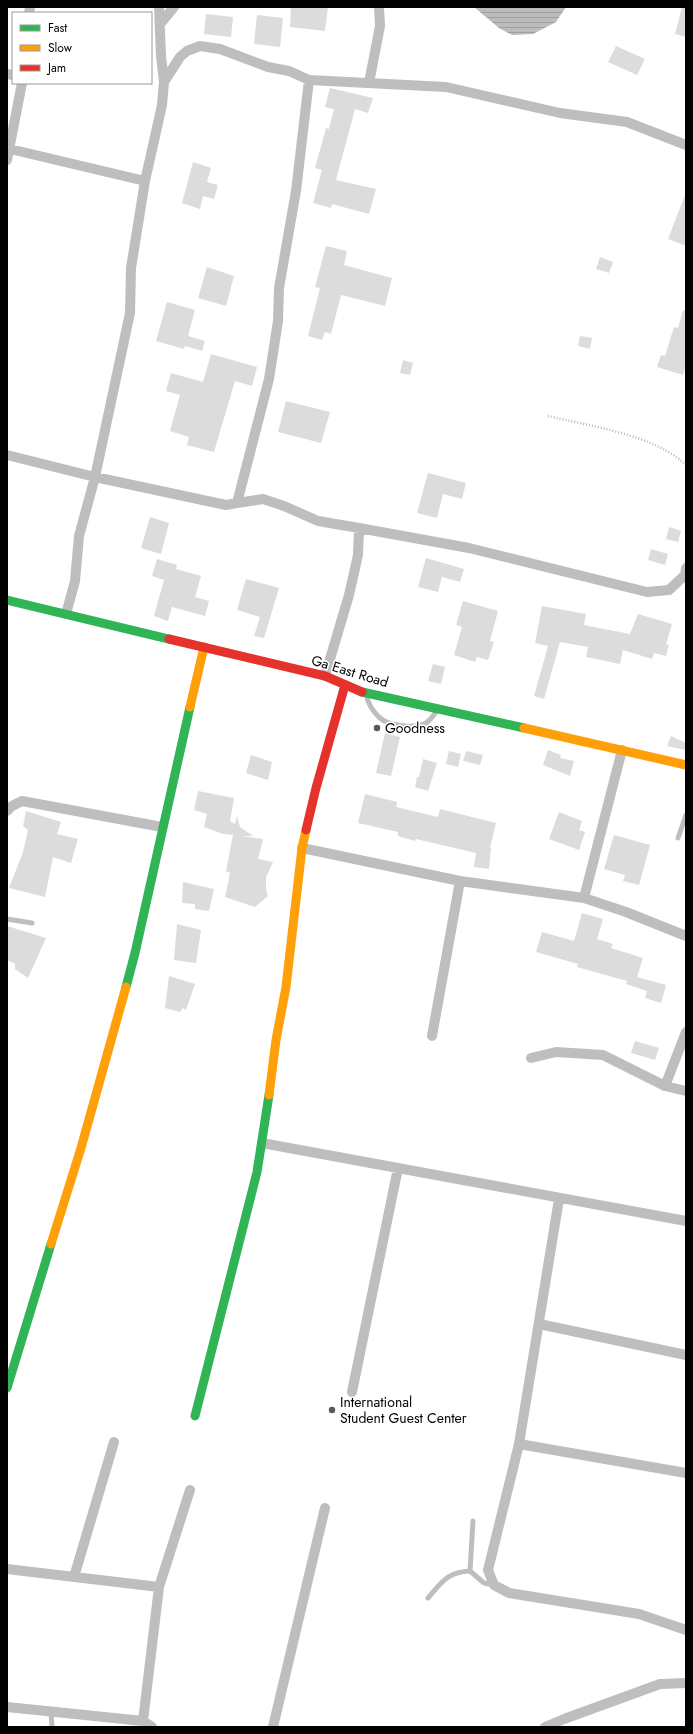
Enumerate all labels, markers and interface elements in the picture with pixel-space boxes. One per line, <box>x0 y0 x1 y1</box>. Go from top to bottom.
legend <box>12 12 152 84</box>
text: Fast <box>48 19 67 37</box>
text: Slow <box>48 39 73 57</box>
text: Jam <box>46 59 66 77</box>
street label: Ga East Road <box>309 650 391 692</box>
place label: Goodness <box>385 718 445 738</box>
marker: Goodness <box>372 723 382 733</box>
place label: International Student Guest Center <box>340 1392 467 1428</box>
marker: International Student Guest Center <box>327 1405 337 1415</box>

